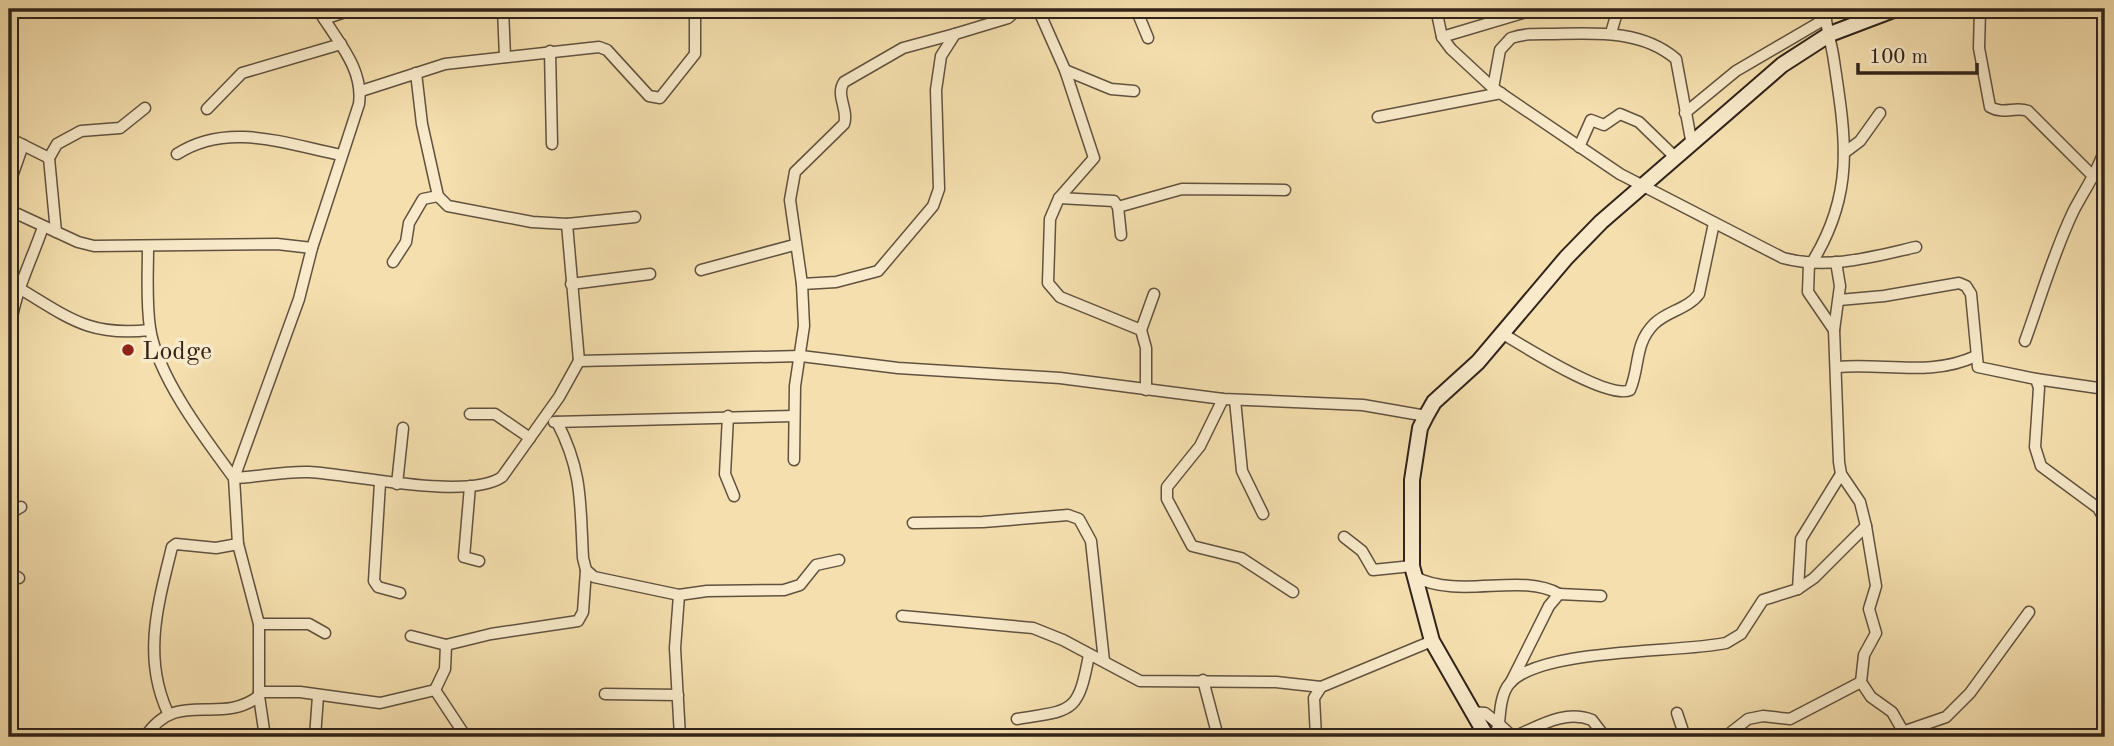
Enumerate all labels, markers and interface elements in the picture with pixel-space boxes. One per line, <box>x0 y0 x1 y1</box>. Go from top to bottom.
scale bar <box>1858 32 1978 76</box>
text: 100 m <box>1869 47 1928 68</box>
place label: Lodge <box>142 339 212 365</box>
marker: Lodge <box>120 342 136 358</box>

